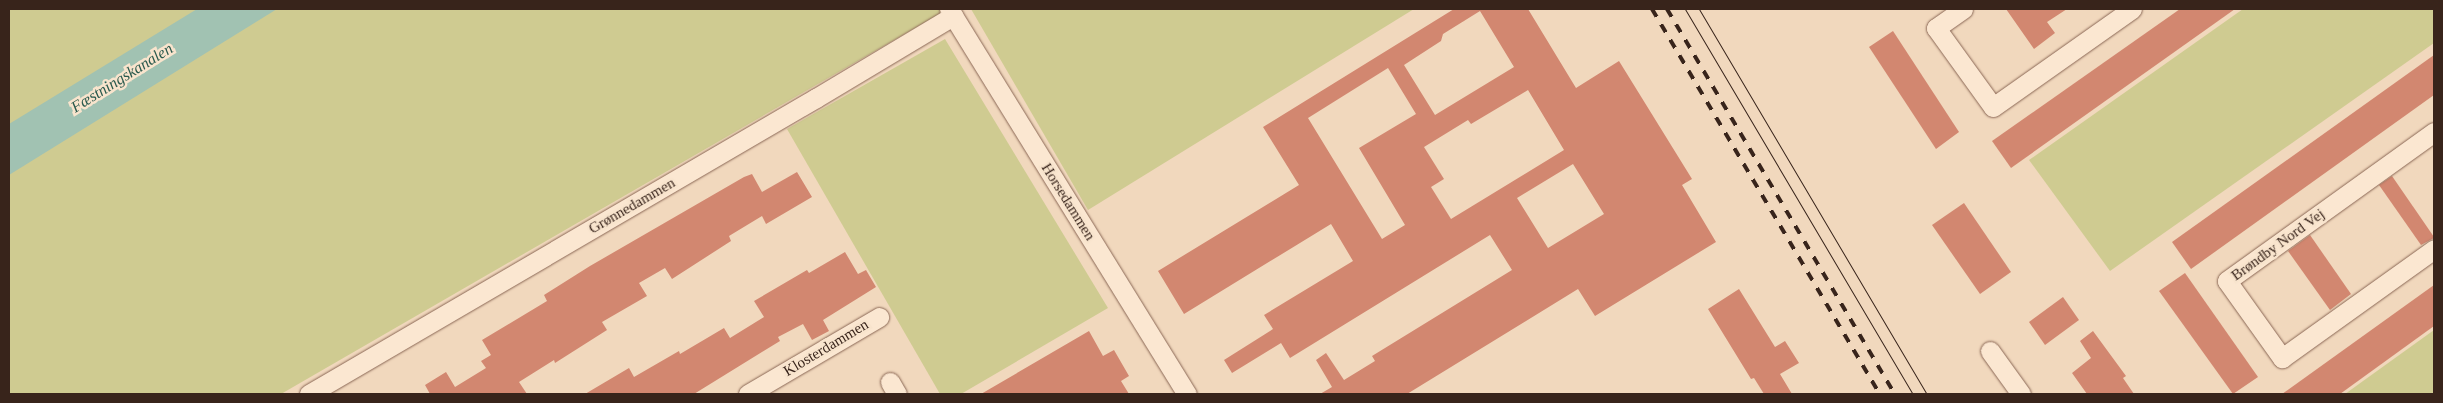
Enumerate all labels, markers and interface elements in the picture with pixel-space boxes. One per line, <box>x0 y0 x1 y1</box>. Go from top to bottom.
water label: Fæstningskanalen <box>68 39 176 117</box>
street label: Horsedammen <box>1037 160 1099 244</box>
street label: Grønnedammen <box>586 174 678 238</box>
street label: Brøndby Nord Vej <box>2228 205 2328 285</box>
street label: Klosterdammen <box>780 316 872 380</box>

